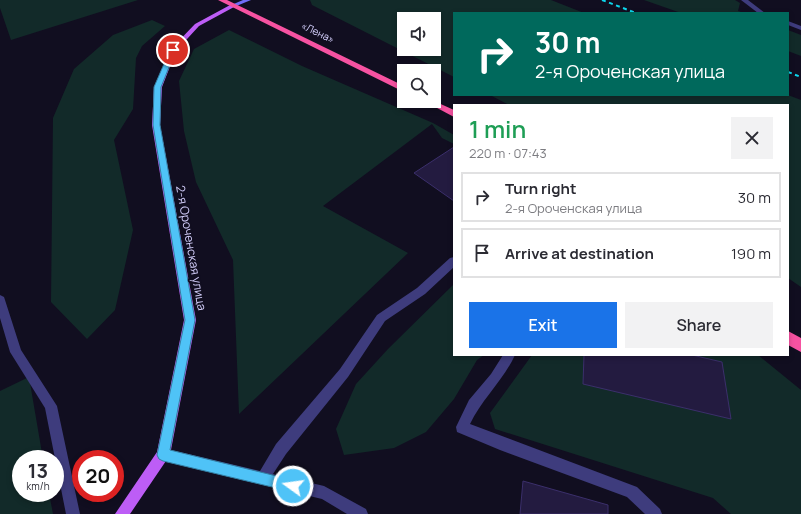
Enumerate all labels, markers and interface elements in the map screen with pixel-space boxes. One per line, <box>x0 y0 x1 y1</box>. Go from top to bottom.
map controls <box>397 12 441 108</box>
button: sound <box>397 12 441 56</box>
street label: «Лена» <box>299 18 337 46</box>
text: 30 m <box>535 23 600 61</box>
icon: right <box>469 28 521 80</box>
pin <box>156 33 190 67</box>
icon: arrive <box>162 39 184 61</box>
text: 2-я Ороченская улица <box>535 59 725 83</box>
button: search <box>397 64 441 108</box>
text: 1 min <box>469 112 526 145</box>
button: close <box>731 117 773 159</box>
text: 220 m · 07:43 <box>469 144 547 162</box>
text: Turn right <box>505 178 576 199</box>
street label: 2-я Ороченская улица <box>172 184 211 312</box>
icon: right <box>471 186 493 208</box>
text: 30 m <box>738 187 771 208</box>
text: 2-я Ороченская улица <box>505 199 642 217</box>
icon: arrive <box>471 242 493 264</box>
text: Arrive at destination <box>505 243 654 264</box>
text: 190 m <box>731 243 771 264</box>
button: Exit <box>469 302 617 348</box>
button: Share <box>625 302 773 348</box>
speed limit sign: 20 <box>72 450 124 502</box>
text: 13 <box>28 457 48 484</box>
position arrow <box>272 465 314 507</box>
text: km/h <box>26 479 50 493</box>

